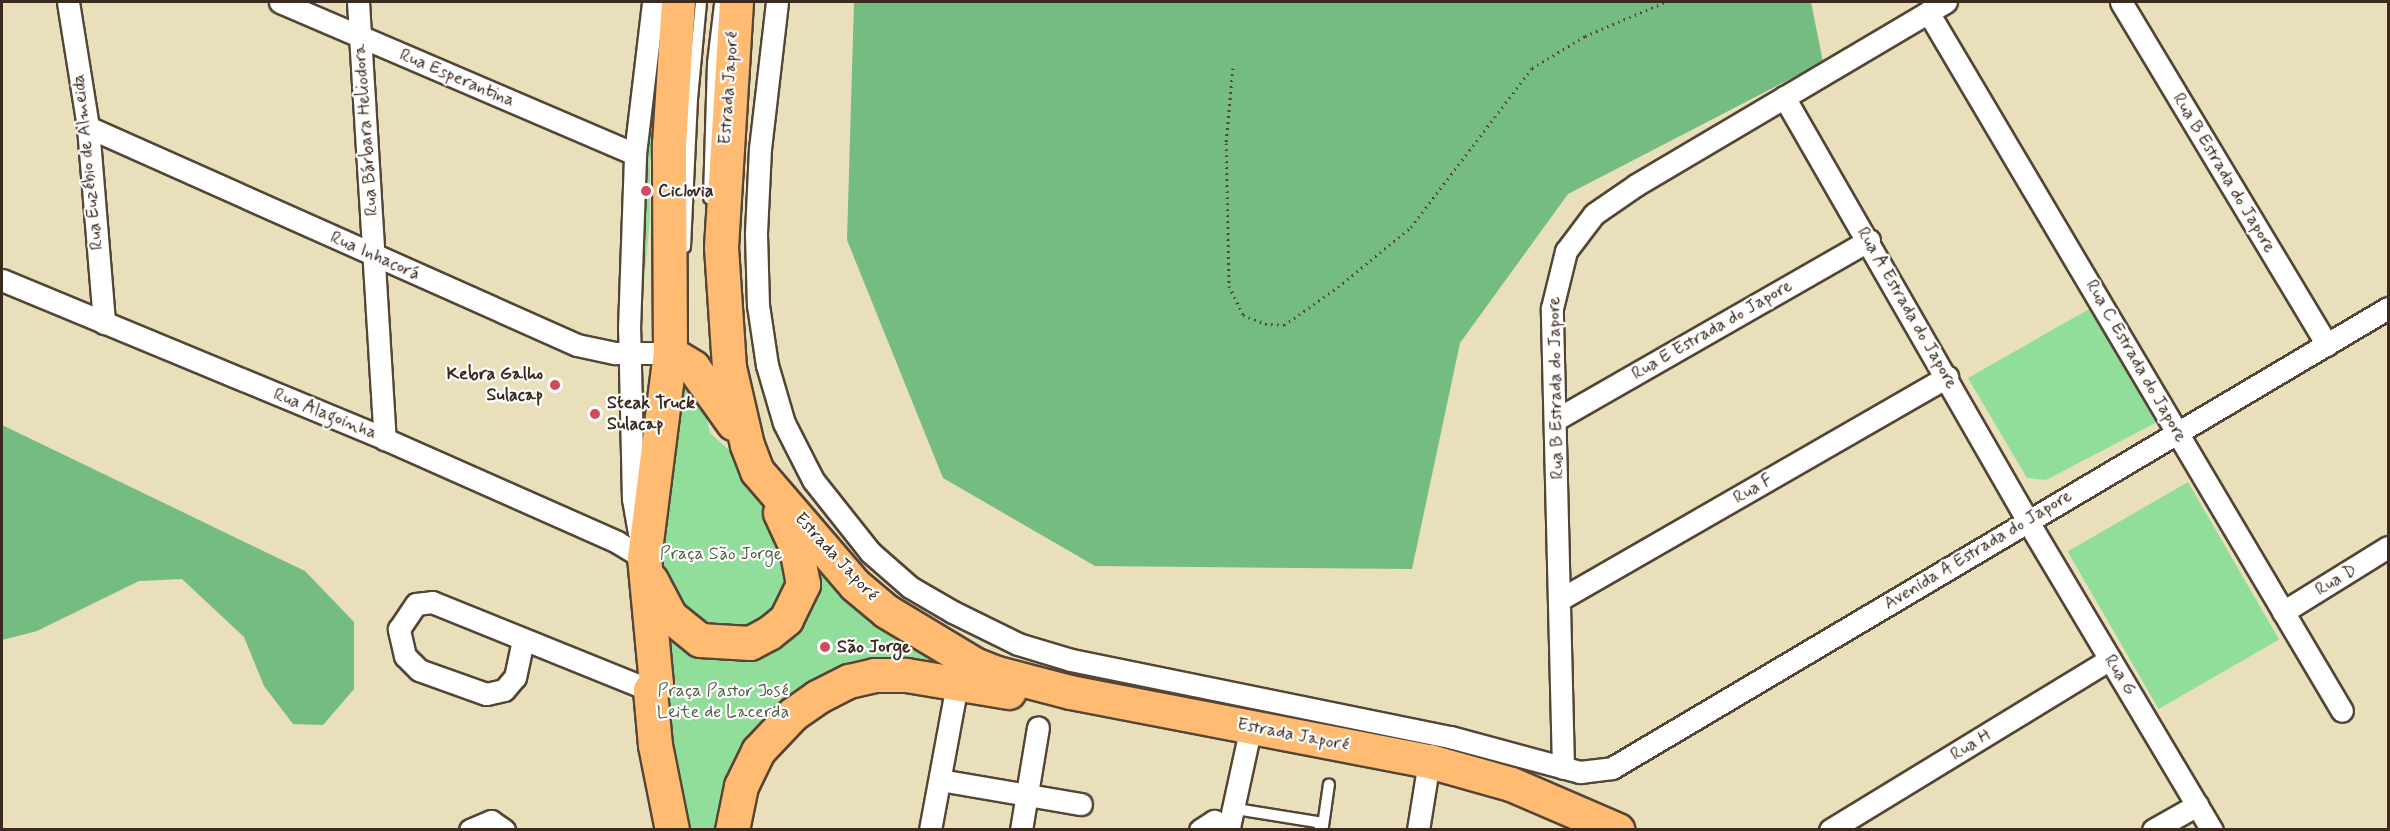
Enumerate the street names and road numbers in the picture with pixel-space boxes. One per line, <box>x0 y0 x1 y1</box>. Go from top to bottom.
street label: Estrada Japoré <box>714 30 744 146</box>
street label: Rua Bárbara Heliodora <box>349 43 383 217</box>
street label: Rua Esperantina <box>396 44 518 112</box>
street label: Rua Euzébio de Almeida <box>68 73 108 251</box>
street label: Rua B Estrada do Japore <box>2168 89 2280 257</box>
street label: Rua A Estrada do Japore <box>1852 223 1962 393</box>
street label: Rua Inhacorá <box>325 226 425 286</box>
street label: Rua E Estrada do Japore <box>1628 275 1796 385</box>
street label: Rua C Estrada do Japore <box>2081 276 2191 446</box>
street label: Rua B Estrada do Japore <box>1544 297 1568 479</box>
street label: Rua Alagoinha <box>271 384 379 444</box>
street label: Rua F <box>1729 469 1777 509</box>
street label: Avenida A Estrada do Japore <box>1880 485 2076 615</box>
street label: Estrada Japoré <box>789 508 883 606</box>
street label: Rua D <box>2311 559 2361 601</box>
street label: Rua G <box>2099 651 2141 699</box>
street label: Estrada Japoré <box>1235 714 1351 756</box>
street label: Rua H <box>1947 724 1995 766</box>

